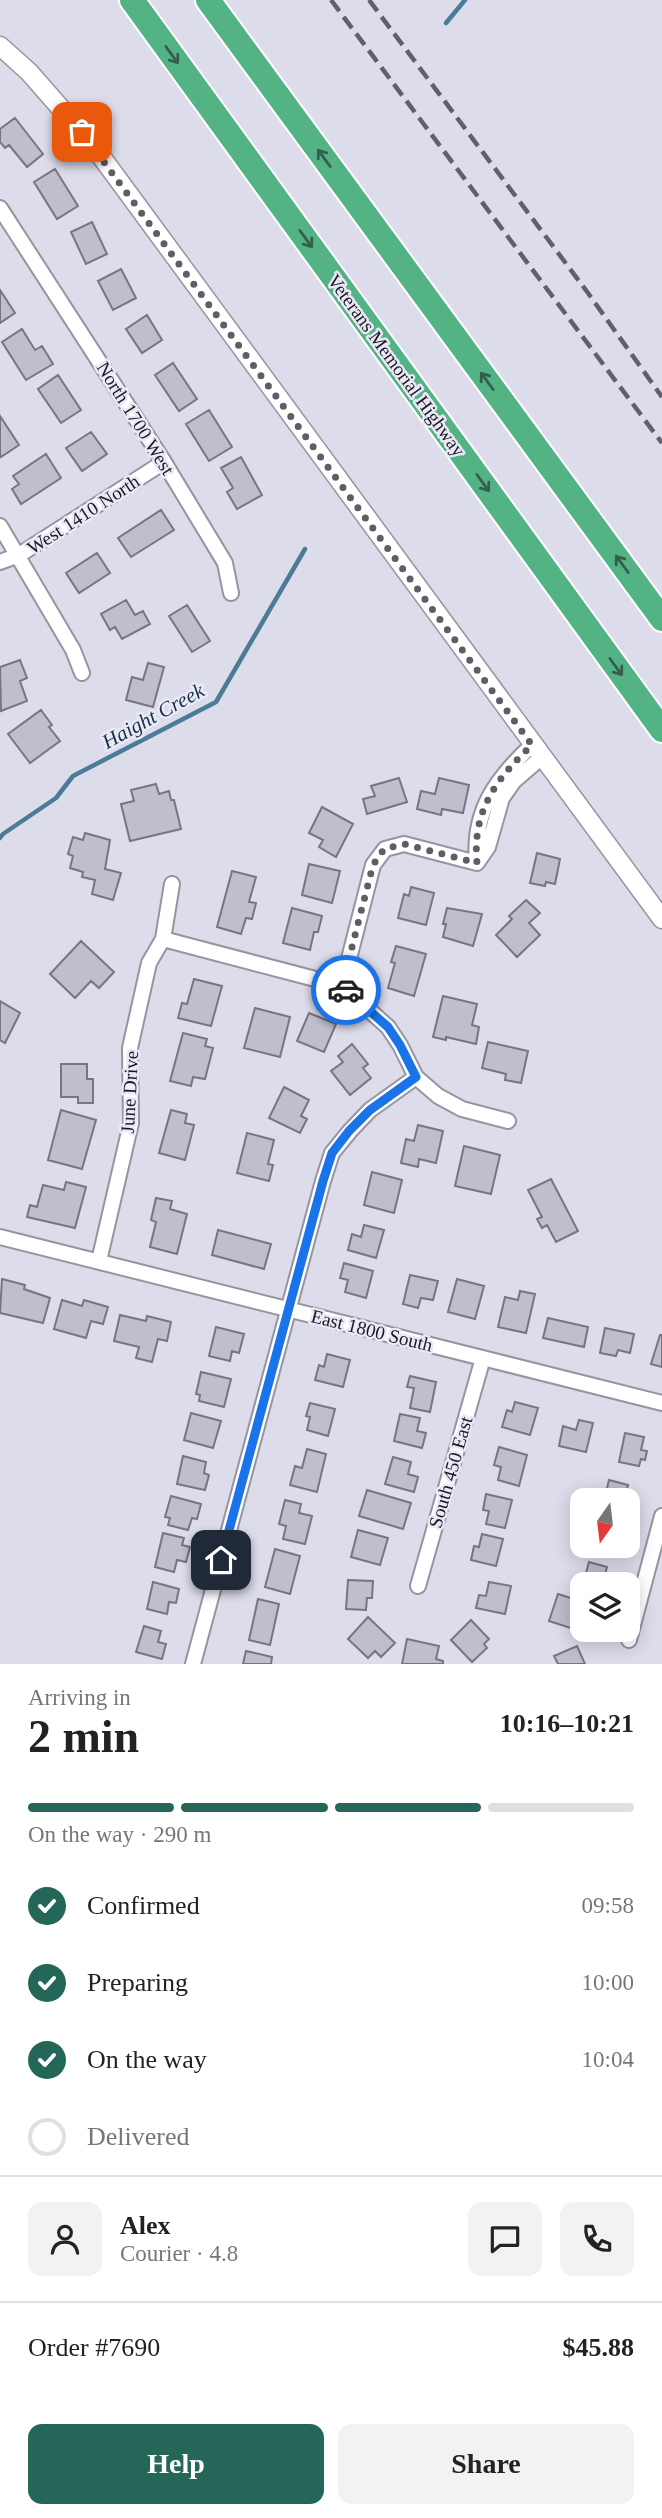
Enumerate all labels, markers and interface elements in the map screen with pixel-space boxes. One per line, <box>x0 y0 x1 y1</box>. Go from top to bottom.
one-way arrow <box>165 45 179 64</box>
pin <box>52 102 112 162</box>
icon: bag <box>63 113 101 151</box>
one-way arrow <box>316 149 331 168</box>
one-way arrow <box>299 229 313 248</box>
street label: Veterans Memorial Highway <box>324 270 470 461</box>
street label: North 1700 West <box>92 358 179 479</box>
one-way arrow <box>480 372 494 391</box>
street label: West 1410 North <box>23 470 144 558</box>
one-way arrow <box>475 473 490 492</box>
one-way arrow <box>614 556 629 574</box>
one-way arrow <box>609 657 623 676</box>
water label: Haight Creek <box>97 678 209 754</box>
courier <box>311 955 381 1025</box>
icon: car <box>327 971 365 1009</box>
street label: June Drive <box>117 1050 142 1134</box>
street label: East 1800 South <box>309 1305 435 1356</box>
street label: South 450 East <box>425 1413 477 1530</box>
north arrow <box>570 1488 640 1558</box>
map controls <box>570 1488 640 1642</box>
pin <box>191 1530 251 1590</box>
icon: home <box>202 1541 240 1579</box>
button: layers <box>570 1572 640 1642</box>
text: Arriving in <box>28 1685 131 1710</box>
text: 10:16–10:21 <box>500 1709 634 1738</box>
text: 2 min <box>28 1711 139 1762</box>
text: On the way · 290 m <box>28 1822 211 1847</box>
icon: check <box>28 1887 66 1925</box>
text: Confirmed <box>87 1891 200 1920</box>
text: 09:58 <box>582 1893 634 1918</box>
icon: check <box>28 1964 66 2002</box>
text: Preparing <box>87 1968 188 1997</box>
text: 10:00 <box>582 1970 634 1995</box>
icon: check <box>28 2041 66 2079</box>
text: On the way <box>87 2045 207 2074</box>
text: 10:04 <box>582 2047 634 2072</box>
text: Delivered <box>87 2122 190 2151</box>
button: person <box>28 2202 102 2276</box>
button: chat <box>468 2202 542 2276</box>
button: phone <box>560 2202 634 2276</box>
text: Alex <box>120 2211 171 2240</box>
text: Courier · 4.8 <box>120 2241 238 2266</box>
text: Order #7690 <box>28 2333 160 2362</box>
text: $45.88 <box>563 2333 634 2362</box>
button: Help <box>28 2424 324 2504</box>
button: Share <box>338 2424 634 2504</box>

